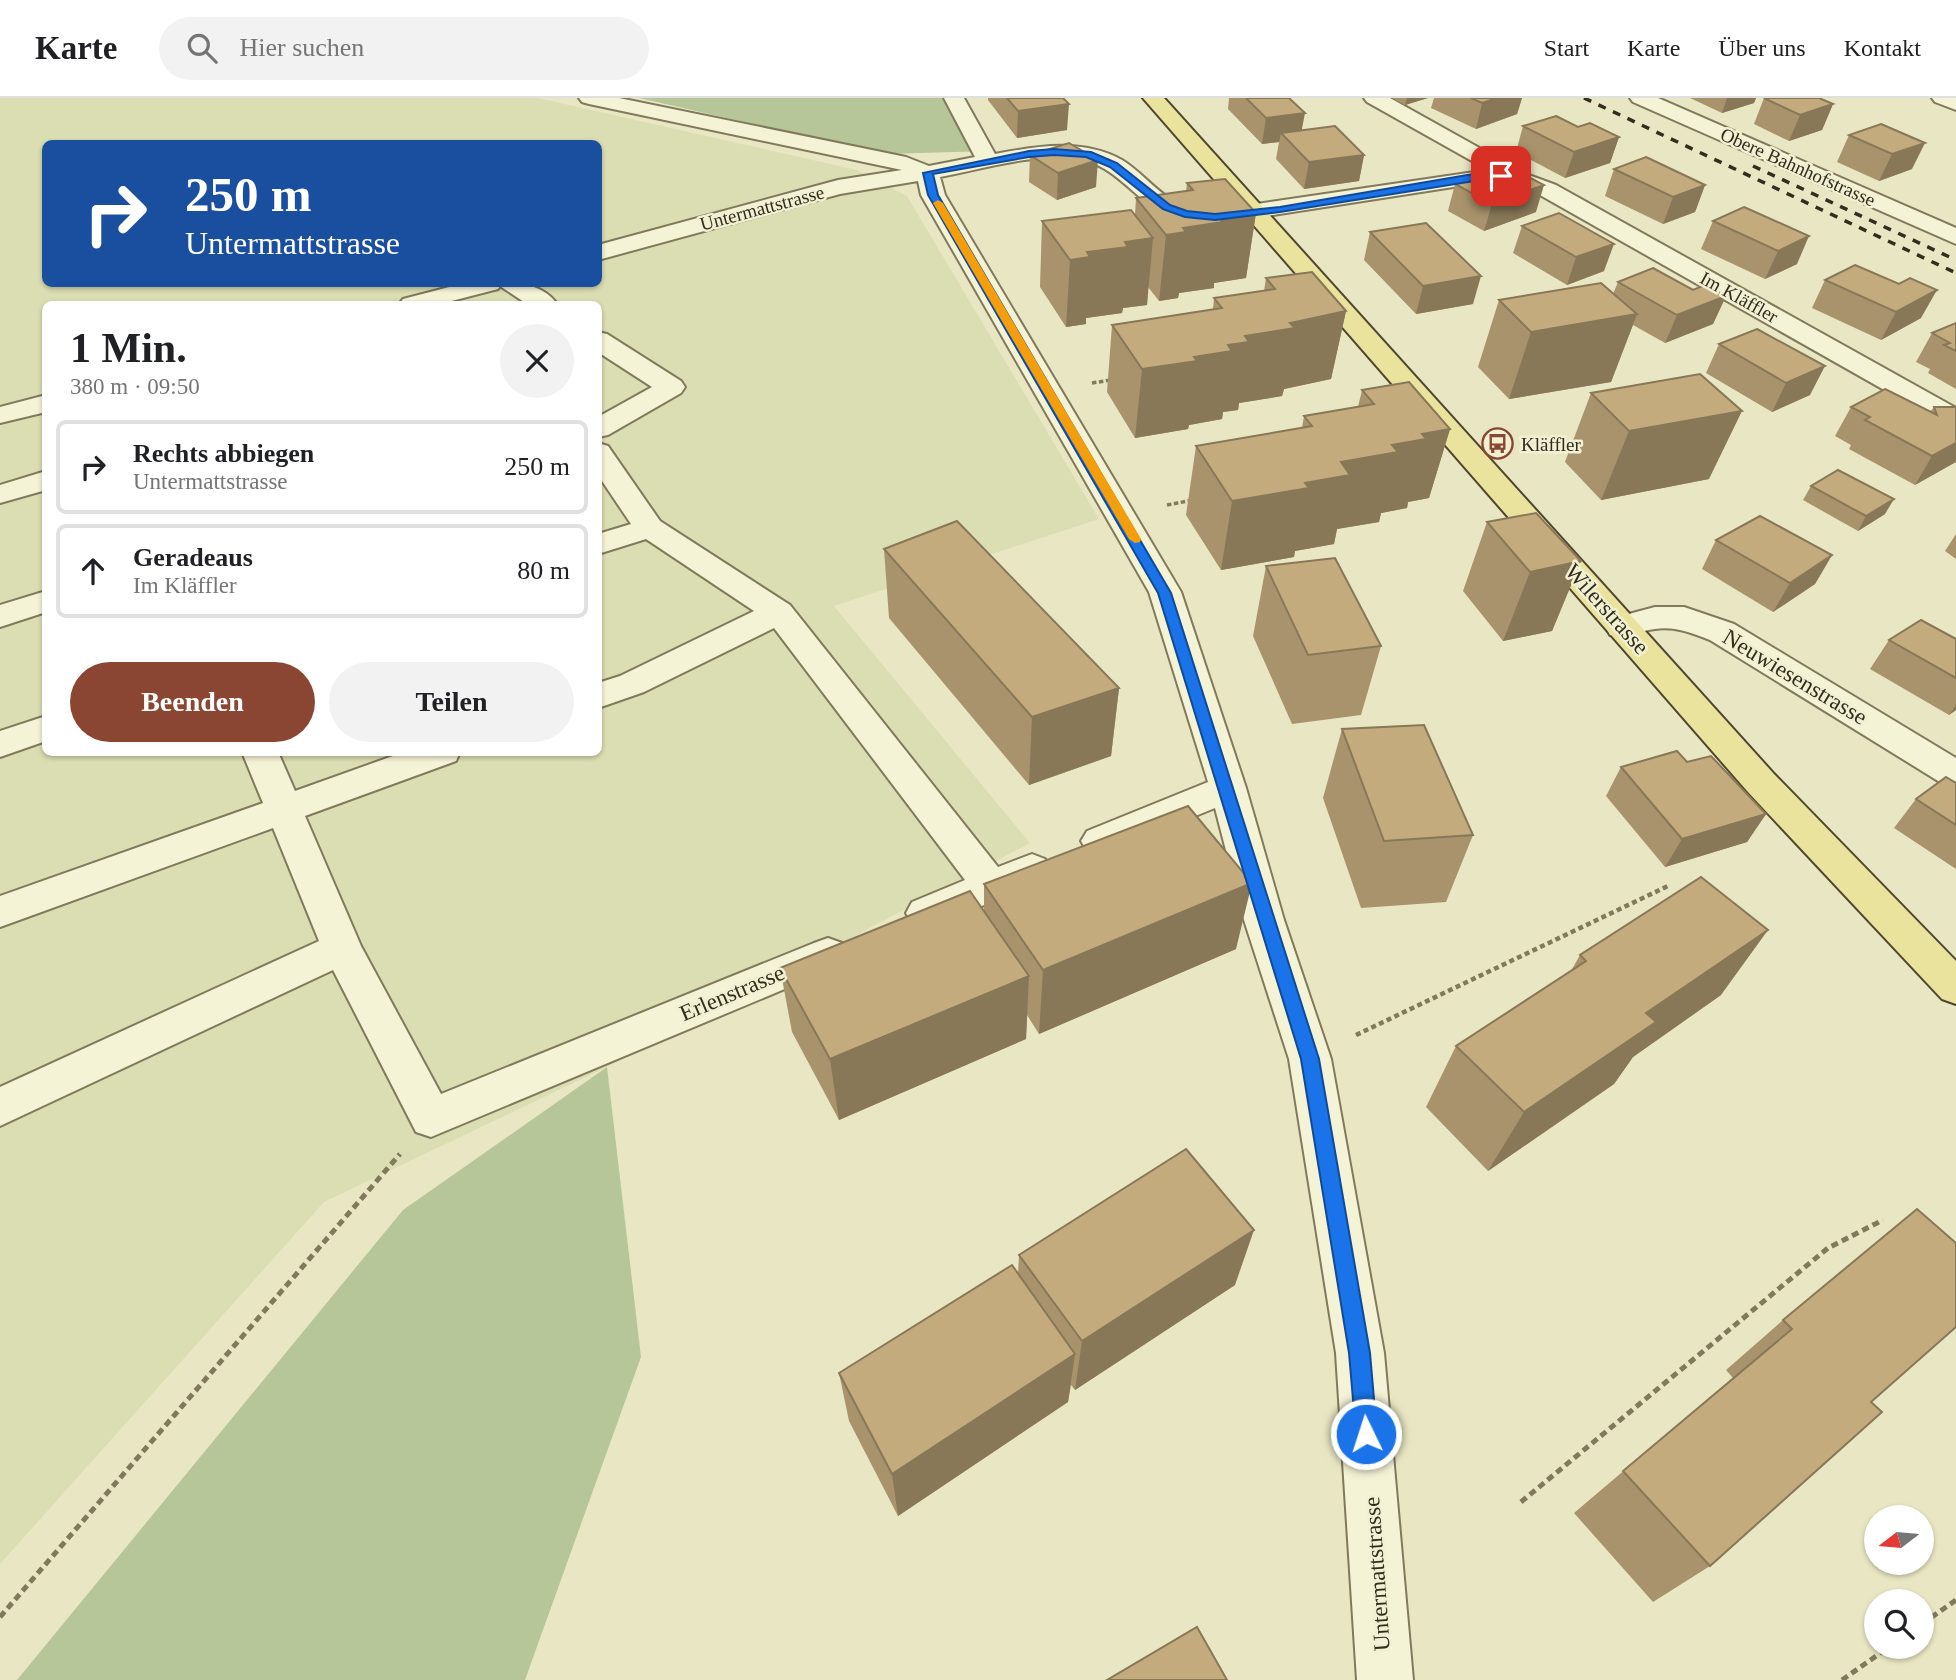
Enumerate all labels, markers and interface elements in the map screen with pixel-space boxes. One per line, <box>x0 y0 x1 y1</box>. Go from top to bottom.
search box <box>159 17 649 80</box>
icon: search <box>183 29 221 67</box>
text: Karte <box>35 30 117 66</box>
text: Hier suchen <box>239 33 364 62</box>
text: Start <box>1544 35 1589 61</box>
text: Karte <box>1627 35 1680 61</box>
text: Über uns <box>1718 35 1806 61</box>
text: Kontakt <box>1844 35 1921 61</box>
street label: Obere Bahnhofstrasse <box>1717 123 1879 211</box>
pin <box>1471 146 1531 206</box>
icon: arrive <box>1482 157 1520 195</box>
text: 250 m <box>185 167 312 222</box>
icon: right <box>70 168 161 259</box>
street label: Untermattstrasse <box>698 181 826 235</box>
text: Untermattstrasse <box>185 225 400 261</box>
street label: Im Kläffler <box>1696 267 1782 327</box>
button: close <box>500 324 574 398</box>
text: 1 Min. <box>70 325 187 371</box>
text: 380 m · 09:50 <box>70 374 200 399</box>
bus stop icon: Kläffler <box>1481 427 1515 461</box>
place label: Kläffler <box>1521 434 1581 455</box>
text: Rechts abbiegen <box>133 439 314 468</box>
icon: right <box>74 448 112 486</box>
text: 250 m <box>504 452 570 481</box>
text: Untermattstrasse <box>133 469 288 494</box>
text: Geradeaus <box>133 543 253 572</box>
icon: ahead <box>74 552 112 590</box>
text: 80 m <box>517 556 570 585</box>
street label: Wilerstrasse <box>1560 559 1654 659</box>
text: Im Kläffler <box>133 573 237 598</box>
street label: Neuwiesenstrasse <box>1718 624 1872 730</box>
button: Beenden <box>70 662 315 742</box>
button: Teilen <box>329 662 574 742</box>
street label: Erlenstrasse <box>676 960 788 1026</box>
position arrow <box>1329 1397 1403 1471</box>
street label: Untermattstrasse <box>1359 1496 1395 1652</box>
north arrow <box>1864 1505 1934 1575</box>
map controls <box>1864 1505 1934 1659</box>
button: search <box>1864 1589 1934 1659</box>

